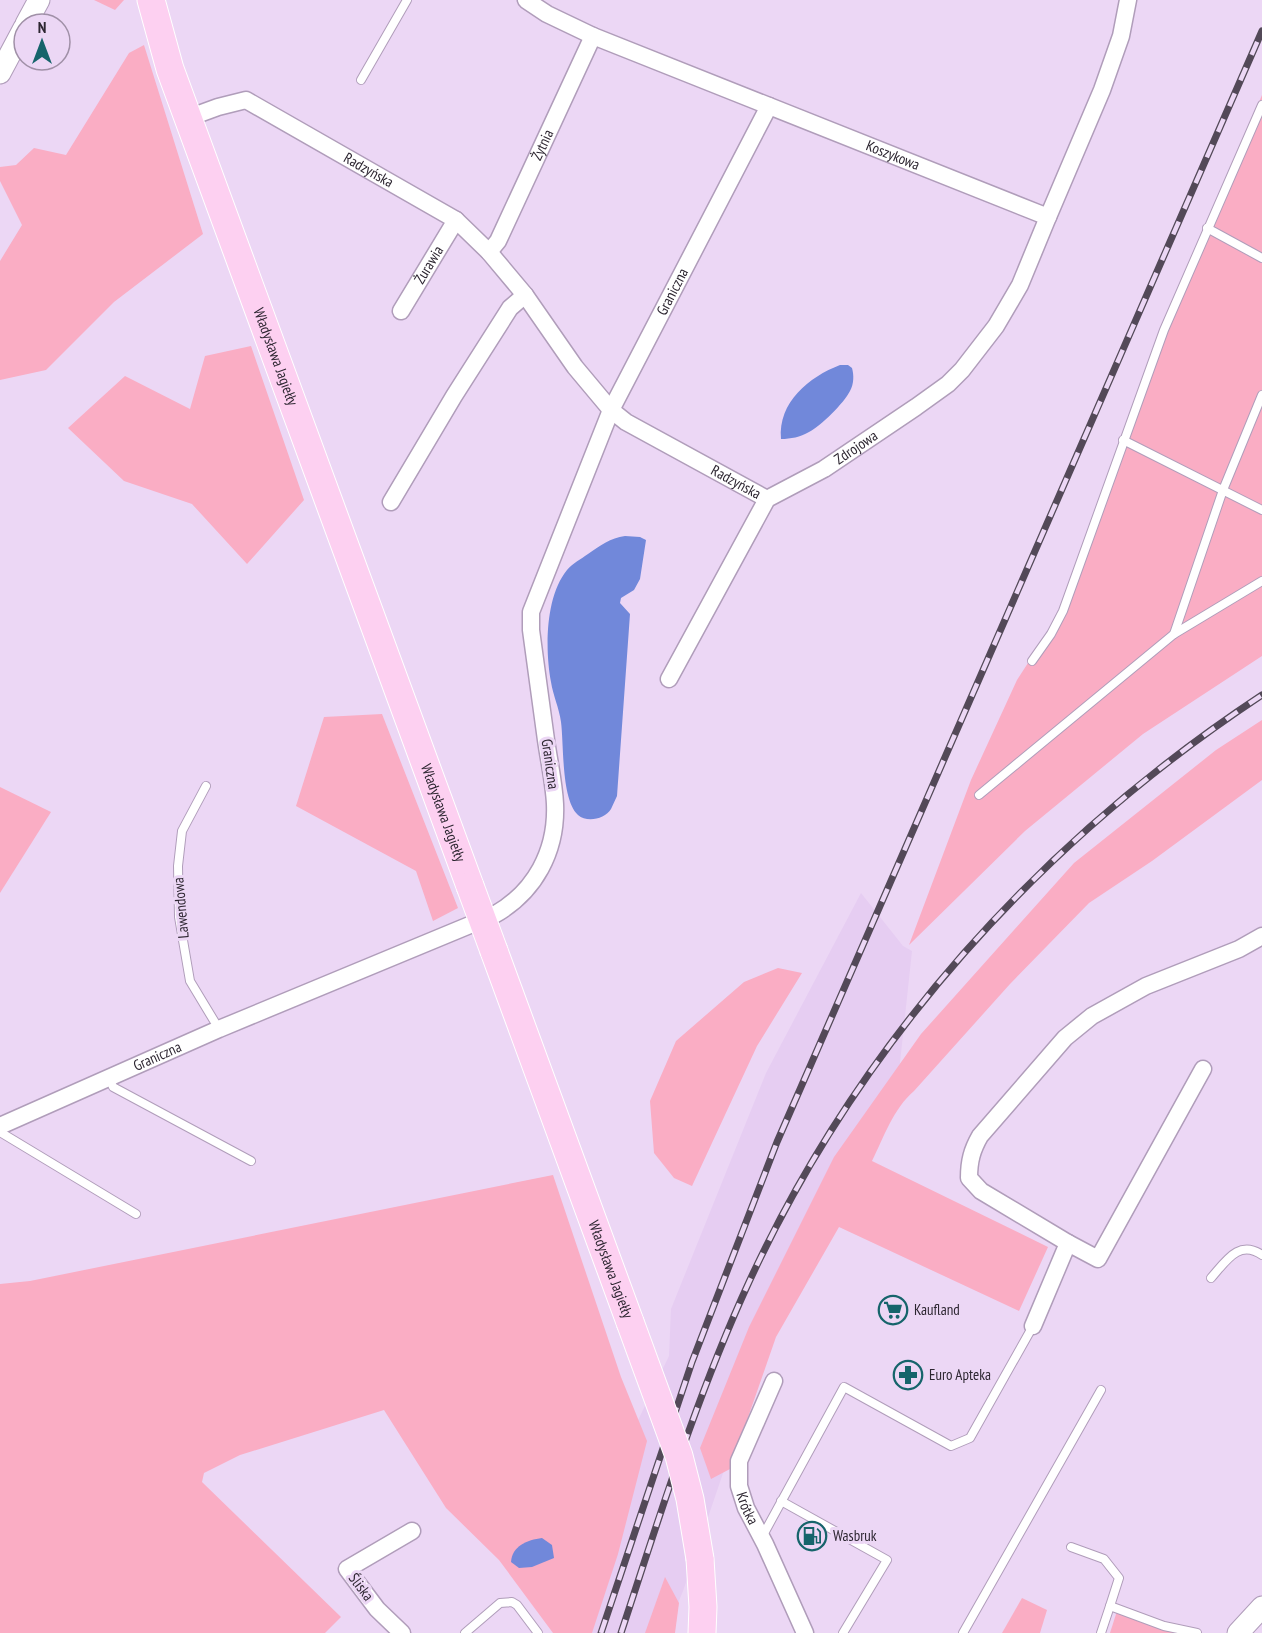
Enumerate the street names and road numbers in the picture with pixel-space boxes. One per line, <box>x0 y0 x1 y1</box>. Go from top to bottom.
street label: Żytnia <box>527 126 557 163</box>
street label: Koszykowa <box>863 136 923 174</box>
street label: Radzyńska <box>341 148 397 191</box>
street label: Żurawia <box>410 242 447 287</box>
street label: Graniczna <box>652 265 692 318</box>
street label: Władysława Jagiełły <box>249 305 303 408</box>
street label: Zdrojowa <box>830 426 881 468</box>
street label: Radzyńska <box>708 460 765 503</box>
street label: Graniczna <box>538 738 563 790</box>
street label: Władysława Jagiełły <box>417 761 470 865</box>
street label: Lawendowa <box>168 877 193 939</box>
street label: Graniczna <box>130 1037 184 1075</box>
street label: Władysława Jagiełły <box>585 1218 638 1321</box>
street label: Krótka <box>732 1489 763 1528</box>
street label: Śliska <box>345 1569 378 1604</box>

